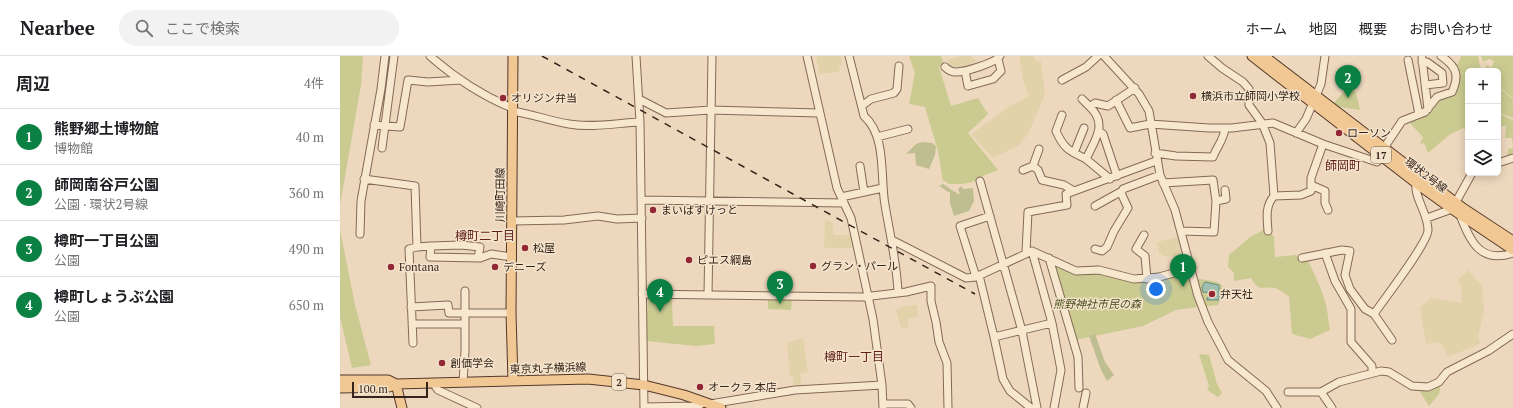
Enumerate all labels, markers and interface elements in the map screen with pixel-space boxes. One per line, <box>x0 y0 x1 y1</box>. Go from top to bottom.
search box <box>119 10 399 46</box>
text: Nearbee <box>20 15 95 40</box>
icon: search <box>133 17 155 39</box>
text: ここで検索 <box>165 18 240 38</box>
text: ホーム <box>1245 19 1287 38</box>
text: 地図 <box>1309 19 1337 38</box>
text: 概要 <box>1359 19 1387 38</box>
text: お問い合わせ <box>1409 19 1493 38</box>
pin: 2 <box>1335 65 1361 98</box>
map controls <box>1465 68 1501 176</box>
button: + <box>1465 68 1501 104</box>
text: 周辺 <box>16 72 50 95</box>
text: 4件 <box>304 74 324 92</box>
place label: 横浜市立師岡小学校 <box>1201 89 1300 103</box>
place label: オリジン弁当 <box>511 91 577 105</box>
marker: 横浜市立師岡小学校 <box>1188 91 1198 101</box>
marker: オリジン弁当 <box>498 93 508 103</box>
button: − <box>1465 104 1501 140</box>
text: 熊野郷土博物館 <box>54 118 159 138</box>
place label: ローソン <box>1347 126 1391 140</box>
text: 1 <box>25 128 33 146</box>
text: 40 m <box>296 128 324 146</box>
marker: ローソン <box>1334 128 1344 138</box>
text: 博物館 <box>54 139 93 157</box>
button: layers <box>1465 140 1501 176</box>
road number: 17 <box>1371 147 1391 163</box>
street label: 環状2号線 <box>1402 154 1450 196</box>
district label: 師岡町 <box>1325 158 1361 173</box>
street label: 川崎町田線 <box>493 168 507 223</box>
text: 師岡南谷戸公園 <box>54 174 159 194</box>
text: 2 <box>25 184 33 202</box>
text: 360 m <box>289 184 324 202</box>
text: 公園 · 環状2号線 <box>54 195 148 213</box>
place label: まいばすけっと <box>661 203 738 217</box>
marker: まいばすけっと <box>648 205 658 215</box>
district label: 樽町二丁目 <box>455 228 515 243</box>
text: 樽町一丁目公園 <box>54 230 159 250</box>
text: 3 <box>25 240 33 258</box>
text: 490 m <box>289 240 324 258</box>
place label: 松屋 <box>533 241 555 255</box>
marker: 松屋 <box>520 243 530 253</box>
text: 公園 <box>54 251 80 269</box>
place label: ピエス綱島 <box>697 253 752 267</box>
pin: 1 <box>1170 254 1196 287</box>
marker: ピエス綱島 <box>684 255 694 265</box>
place label: グラン・パール <box>821 259 898 273</box>
place label: Fontana <box>399 260 440 274</box>
place label: デニーズ <box>503 260 546 274</box>
marker: グラン・パール <box>808 261 818 271</box>
marker: Fontana <box>386 262 396 272</box>
marker: デニーズ <box>490 262 500 272</box>
pin: 3 <box>767 271 793 304</box>
pin: 4 <box>647 279 673 312</box>
your location <box>1146 279 1166 299</box>
text: 樽町しょうぶ公園 <box>54 286 174 306</box>
place label: 弁天社 <box>1220 287 1253 301</box>
marker: 弁天社 <box>1207 289 1217 299</box>
text: 4 <box>25 296 33 314</box>
text: 650 m <box>289 296 324 314</box>
park label: 熊野神社市民の森 <box>1053 297 1142 311</box>
text: 公園 <box>54 307 80 325</box>
district label: 樽町一丁目 <box>824 349 884 364</box>
place label: 創価学会 <box>450 356 494 370</box>
marker: 創価学会 <box>437 358 447 368</box>
street label: 東京丸子横浜線 <box>509 360 587 376</box>
road number: 2 <box>612 374 626 390</box>
scale bar <box>352 380 428 399</box>
place label: オークラ 本店 <box>708 380 777 394</box>
text: 100 m <box>358 382 388 396</box>
marker: オークラ 本店 <box>695 382 705 392</box>

